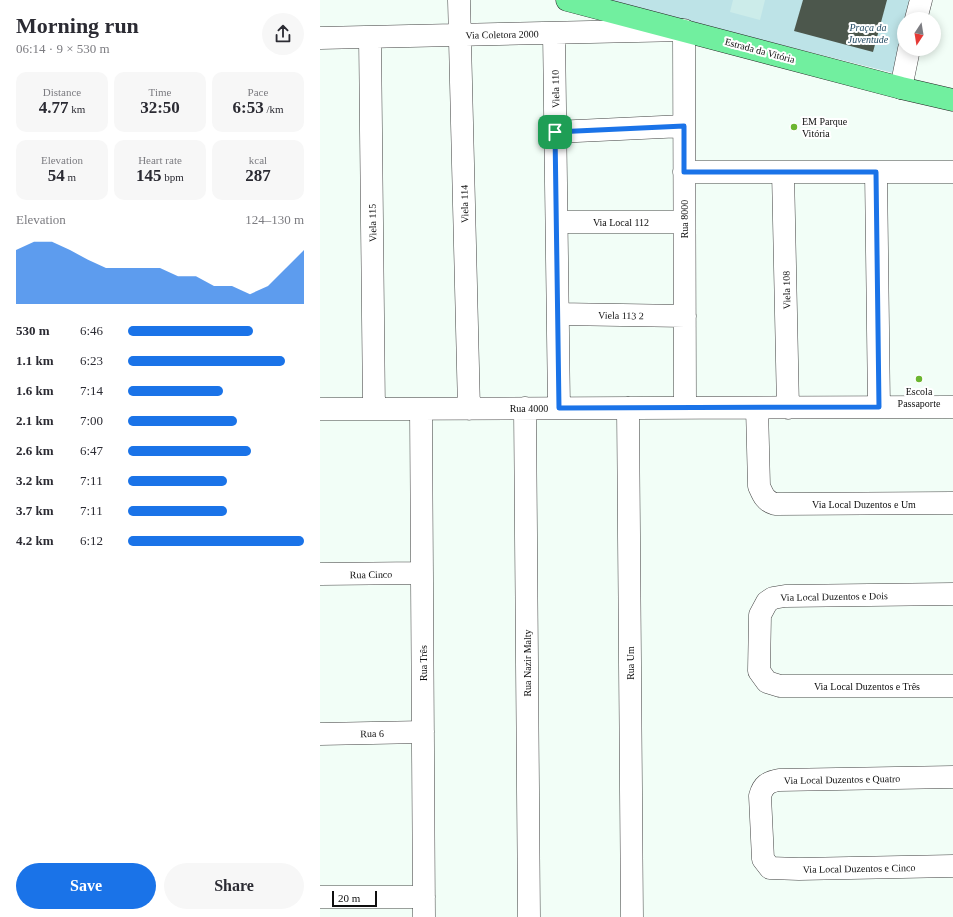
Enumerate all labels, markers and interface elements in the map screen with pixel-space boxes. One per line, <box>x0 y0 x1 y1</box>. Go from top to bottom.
north arrow <box>897 12 941 56</box>
map controls <box>897 12 941 56</box>
text: Morning run <box>16 13 139 38</box>
button: share <box>262 13 304 55</box>
park label: Praça da Juventude <box>848 22 889 45</box>
street label: Via Coletora 2000 <box>465 28 539 41</box>
street label: Estrada da Vitória <box>724 36 797 65</box>
text: 06:14 · 9 × 530 m <box>16 41 110 56</box>
street label: Viela 110 <box>550 70 561 108</box>
text: Distance <box>43 86 81 98</box>
text: Time <box>149 86 171 98</box>
text: Pace <box>248 86 268 98</box>
text: 4.77 <box>39 98 68 117</box>
text: 32:50 <box>140 98 180 117</box>
text: 6:53 <box>232 98 264 117</box>
text: km <box>68 103 85 115</box>
text: /km <box>264 103 284 115</box>
pin <box>538 115 572 149</box>
place label: EM Parque Vitória <box>802 116 848 139</box>
icon: arrive <box>544 121 566 143</box>
marker: EM Parque Vitória <box>789 122 799 132</box>
text: Elevation <box>41 154 83 166</box>
text: Heart rate <box>138 154 182 166</box>
text: kcal <box>249 154 267 166</box>
text: 54 <box>48 166 65 185</box>
text: 145 <box>136 166 162 185</box>
text: 287 <box>245 166 271 185</box>
text: m <box>65 171 76 183</box>
text: bpm <box>162 171 184 183</box>
street label: Viela 114 <box>459 185 470 223</box>
street label: Rua 8000 <box>679 200 690 238</box>
street label: Viela 115 <box>367 204 378 242</box>
text: Elevation <box>16 212 66 227</box>
text: 124–130 m <box>245 212 304 227</box>
street label: Via Local 112 <box>593 217 649 228</box>
street label: Viela 108 <box>781 271 792 309</box>
street label: Viela 113 2 <box>598 310 644 321</box>
text: 530 m <box>16 323 50 338</box>
text: 6:46 <box>80 323 103 338</box>
text: 1.1 km <box>16 353 54 368</box>
text: 6:23 <box>80 353 103 368</box>
marker: Escola Passaporte <box>914 374 924 384</box>
text: 1.6 km <box>16 383 54 398</box>
text: 7:14 <box>80 383 103 398</box>
place label: Escola Passaporte <box>898 386 941 409</box>
street label: Rua 4000 <box>510 403 548 414</box>
text: 2.1 km <box>16 413 54 428</box>
text: 7:00 <box>80 413 103 428</box>
text: 2.6 km <box>16 443 54 458</box>
text: 6:47 <box>80 443 103 458</box>
text: 3.2 km <box>16 473 54 488</box>
text: 7:11 <box>80 473 103 488</box>
street label: Via Local Duzentos e Um <box>812 499 916 510</box>
text: 3.7 km <box>16 503 54 518</box>
text: 7:11 <box>80 503 103 518</box>
text: 4.2 km <box>16 533 54 548</box>
text: 6:12 <box>80 533 103 548</box>
street label: Rua Cinco <box>350 569 392 580</box>
street label: Via Local Duzentos e Dois <box>780 590 888 603</box>
street label: Rua Nazir Malty <box>522 629 533 697</box>
street label: Rua Três <box>418 645 429 681</box>
street label: Rua Um <box>625 646 636 680</box>
street label: Via Local Duzentos e Três <box>814 681 920 692</box>
street label: Rua 6 <box>360 728 384 739</box>
street label: Via Local Duzentos e Quatro <box>784 773 900 786</box>
street label: Via Local Duzentos e Cinco <box>803 862 915 875</box>
button: Save <box>16 863 156 909</box>
button: Share <box>164 863 304 909</box>
scale bar <box>332 889 377 908</box>
text: 20 m <box>338 892 360 904</box>

